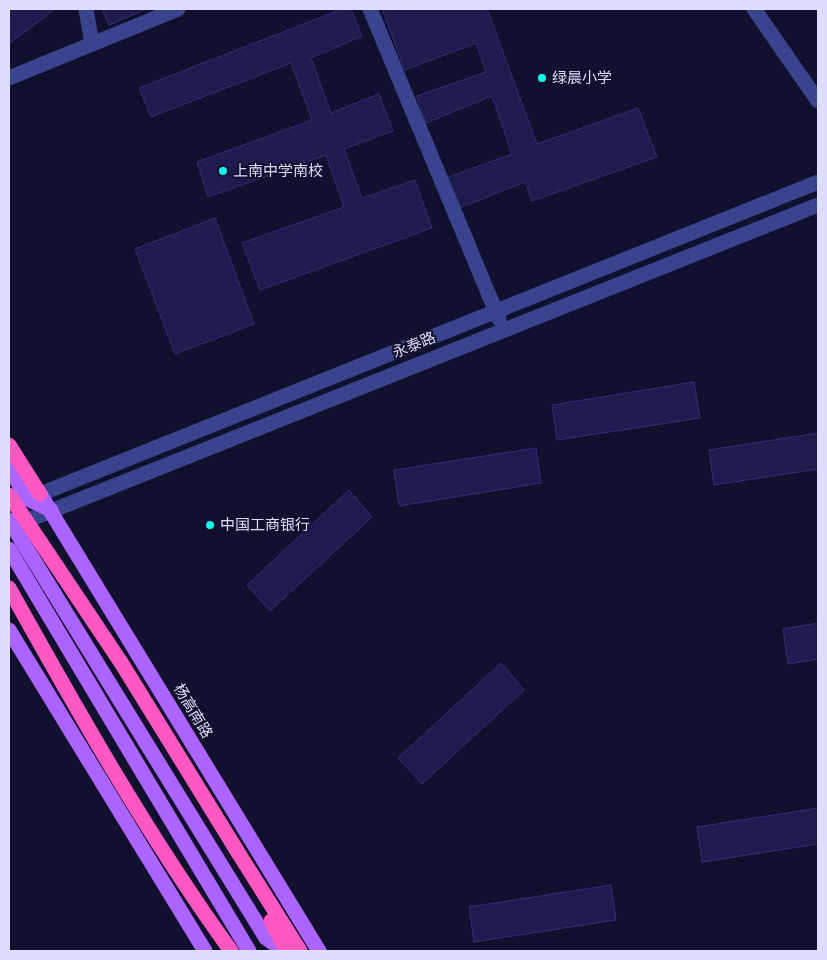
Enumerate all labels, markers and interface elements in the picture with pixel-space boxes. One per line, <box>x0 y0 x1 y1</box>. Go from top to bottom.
place label: 绿晨小学 <box>552 68 612 86</box>
marker: 绿晨小学 <box>536 72 548 84</box>
place label: 上南中学南校 <box>233 161 323 179</box>
marker: 上南中学南校 <box>217 165 229 177</box>
street label: 永泰路 <box>389 327 438 361</box>
place label: 中国工商银行 <box>220 515 310 533</box>
marker: 中国工商银行 <box>204 519 216 531</box>
street label: 杨高南路 <box>171 680 217 741</box>

